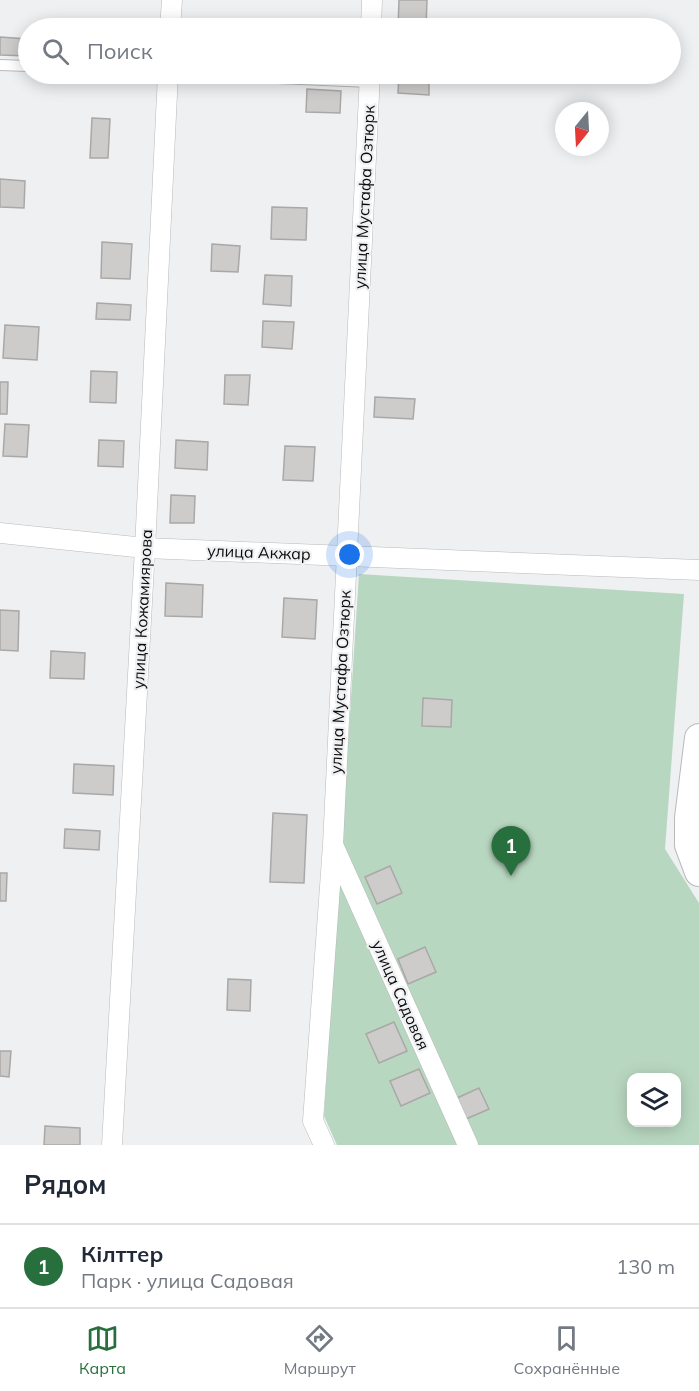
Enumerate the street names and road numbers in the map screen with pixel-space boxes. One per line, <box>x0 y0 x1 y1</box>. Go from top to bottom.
street label: улица Мустафа Озтюрк <box>349 104 379 289</box>
street label: улица Кожамиярова <box>128 529 156 689</box>
street label: улица Акжар <box>207 540 311 564</box>
street label: улица Мустафа Озтюрк <box>325 589 355 774</box>
street label: улица Садовая <box>368 937 434 1053</box>

